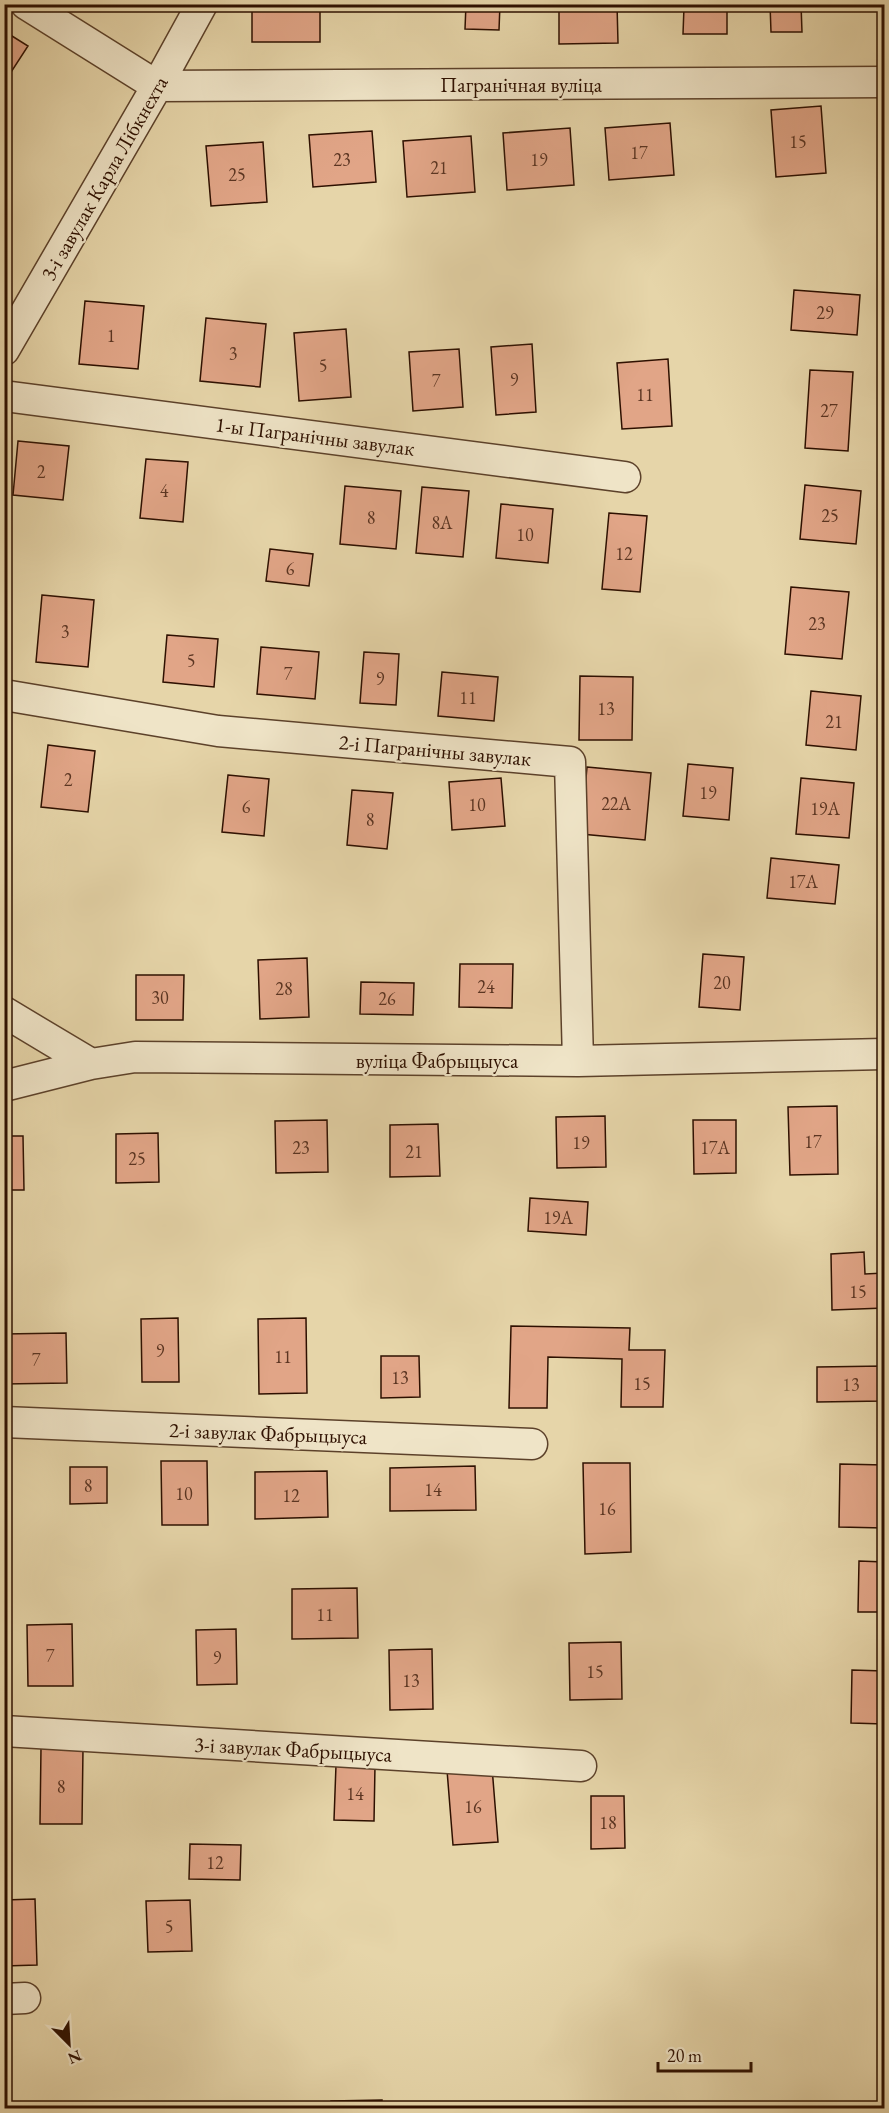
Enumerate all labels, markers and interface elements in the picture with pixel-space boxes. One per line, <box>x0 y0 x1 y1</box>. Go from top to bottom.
street label: 3-і завулак Карла Лібкнехта <box>34 70 174 285</box>
street label: Пагранічная вуліца <box>440 71 603 98</box>
house number: 15 <box>789 130 807 153</box>
house number: 17 <box>630 141 648 164</box>
house number: 23 <box>333 148 351 171</box>
house number: 19 <box>530 148 548 171</box>
house number: 21 <box>430 156 448 179</box>
house number: 25 <box>228 163 246 186</box>
house number: 29 <box>816 301 834 324</box>
house number: 1 <box>107 324 115 347</box>
house number: 3 <box>229 342 237 365</box>
house number: 5 <box>319 354 327 377</box>
house number: 9 <box>510 368 519 391</box>
house number: 7 <box>432 369 441 392</box>
house number: 11 <box>636 383 654 406</box>
house number: 27 <box>820 399 838 422</box>
street label: 1-ы Пагранічны завулак <box>214 410 416 462</box>
house number: 2 <box>37 460 46 483</box>
house number: 4 <box>160 479 169 502</box>
house number: 25 <box>821 504 839 527</box>
house number: 8 <box>367 506 375 529</box>
house number: 8А <box>431 511 453 534</box>
house number: 10 <box>516 523 534 546</box>
house number: 12 <box>615 542 633 565</box>
house number: 6 <box>286 557 295 580</box>
house number: 23 <box>808 612 826 635</box>
house number: 3 <box>61 620 69 643</box>
house number: 5 <box>187 649 195 672</box>
house number: 7 <box>284 662 293 685</box>
house number: 9 <box>376 667 385 690</box>
house number: 11 <box>459 686 477 709</box>
house number: 13 <box>597 697 615 720</box>
house number: 21 <box>825 710 843 733</box>
street label: 2-і Пагранічны завулак <box>338 728 532 772</box>
house number: 2 <box>64 768 73 791</box>
house number: 19 <box>699 781 717 804</box>
house number: 22А <box>601 792 631 815</box>
house number: 10 <box>468 793 486 816</box>
house number: 6 <box>242 795 251 818</box>
house number: 19А <box>810 797 840 820</box>
house number: 8 <box>366 808 374 831</box>
house number: 17А <box>788 870 818 893</box>
house number: 20 <box>713 971 731 994</box>
house number: 24 <box>477 975 495 998</box>
house number: 28 <box>275 977 293 1000</box>
house number: 30 <box>151 986 169 1009</box>
house number: 26 <box>378 987 396 1010</box>
street label: вуліца Фабрыцыуса <box>356 1047 519 1074</box>
house number: 17 <box>804 1130 822 1153</box>
house number: 19 <box>572 1131 590 1154</box>
house number: 23 <box>292 1136 310 1159</box>
house number: 17А <box>700 1136 730 1159</box>
house number: 21 <box>405 1140 423 1163</box>
house number: 25 <box>128 1147 146 1170</box>
house number: 19А <box>543 1206 573 1229</box>
house number: 15 <box>849 1280 867 1303</box>
house number: 9 <box>156 1339 165 1362</box>
house number: 11 <box>274 1345 292 1368</box>
house number: 7 <box>32 1348 41 1371</box>
house number: 13 <box>391 1366 409 1389</box>
house number: 15 <box>633 1372 651 1395</box>
house number: 13 <box>842 1373 860 1396</box>
street label: 2-і завулак Фабрыцыуса <box>168 1416 368 1450</box>
house number: 8 <box>84 1474 92 1497</box>
house number: 14 <box>424 1478 442 1501</box>
house number: 10 <box>175 1482 193 1505</box>
house number: 12 <box>282 1484 300 1507</box>
house number: 16 <box>598 1497 616 1520</box>
house number: 11 <box>316 1603 334 1626</box>
house number: 7 <box>46 1644 55 1667</box>
house number: 9 <box>213 1646 222 1669</box>
house number: 15 <box>586 1660 604 1683</box>
house number: 13 <box>402 1669 420 1692</box>
street label: 3-і завулак Фабрыцыуса <box>193 1730 393 1768</box>
house number: 8 <box>57 1775 65 1798</box>
house number: 14 <box>346 1782 364 1805</box>
house number: 16 <box>464 1795 482 1818</box>
house number: 18 <box>599 1811 617 1834</box>
house number: 12 <box>206 1851 224 1874</box>
house number: 5 <box>165 1915 173 1938</box>
north arrow <box>39 2014 99 2074</box>
scale bar <box>658 2035 751 2073</box>
text: 20 m <box>667 2044 702 2067</box>
text: N <box>65 2045 85 2069</box>

